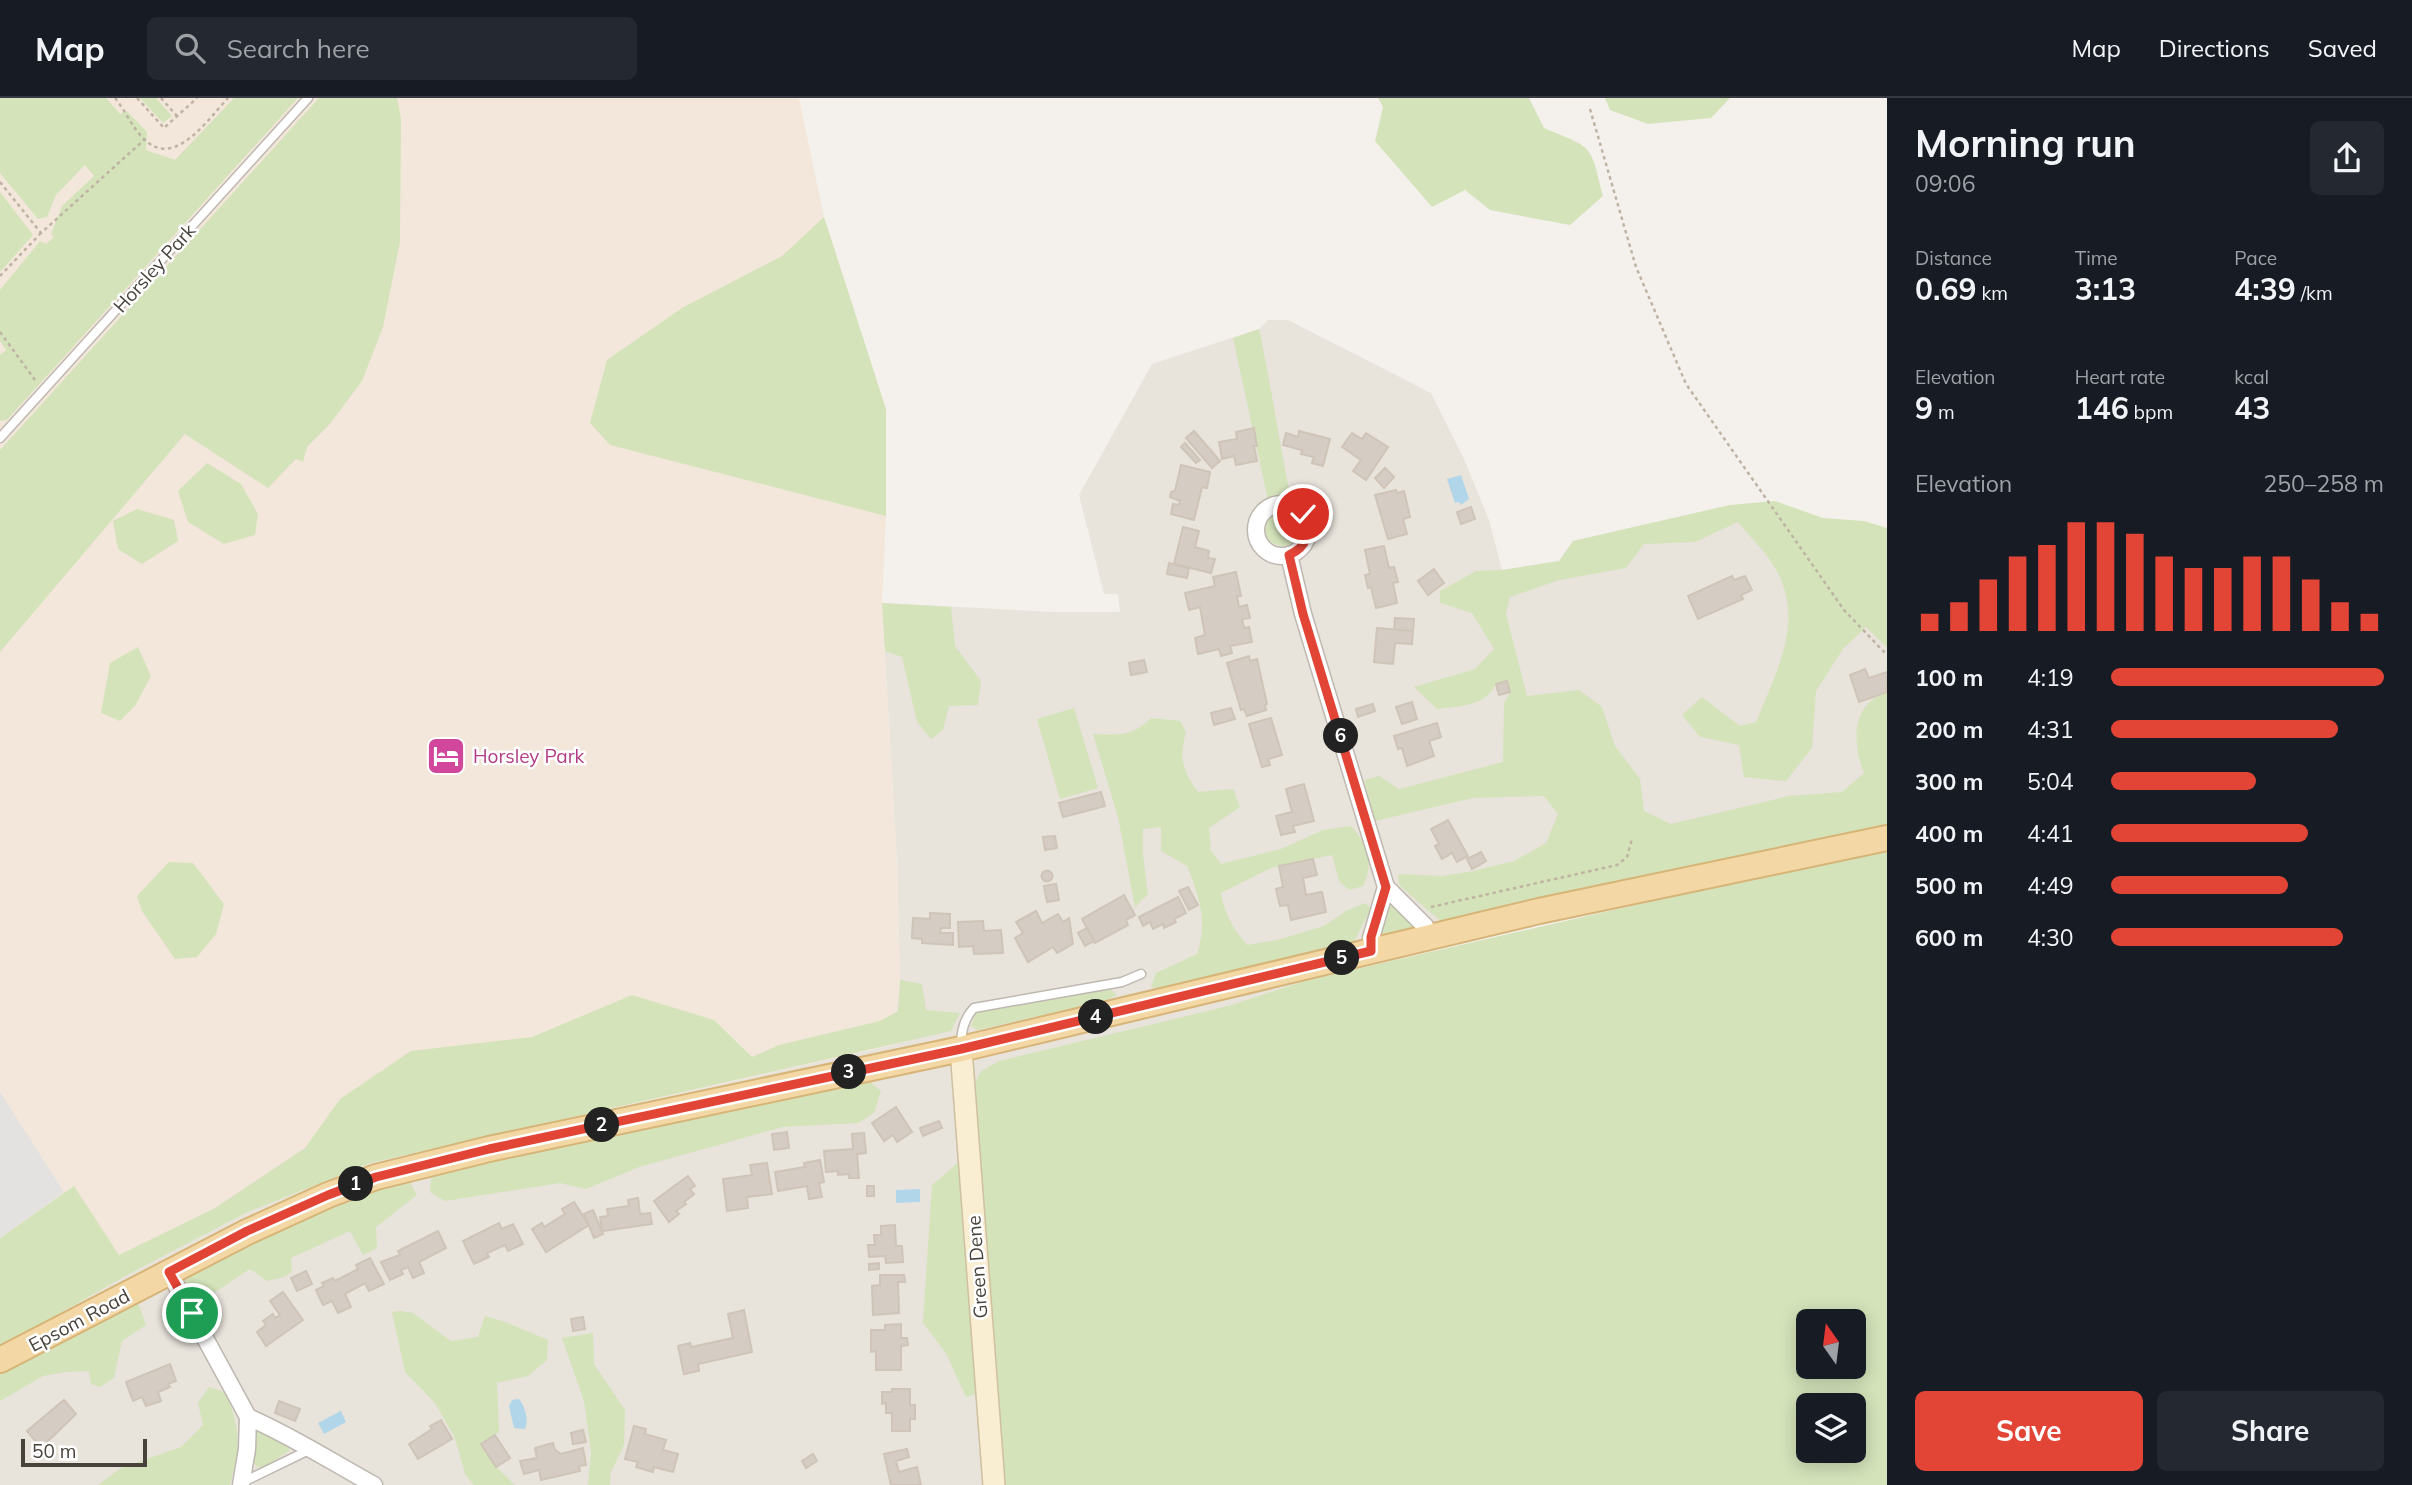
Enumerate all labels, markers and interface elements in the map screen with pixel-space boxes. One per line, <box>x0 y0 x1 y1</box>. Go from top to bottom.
search box <box>147 17 637 80</box>
text: Map <box>35 28 105 69</box>
icon: search <box>171 29 209 67</box>
text: Search here <box>227 32 370 65</box>
text: Map <box>2071 33 2121 63</box>
text: Directions <box>2159 33 2270 63</box>
text: Saved <box>2308 33 2377 63</box>
text: Morning run <box>1915 119 2136 167</box>
button: share <box>2310 121 2384 195</box>
text: 09:06 <box>1915 169 1975 198</box>
street label: Horsley Park <box>108 218 200 317</box>
text: Distance <box>1915 246 1992 270</box>
text: Time <box>2075 246 2118 270</box>
text: Pace <box>2234 246 2277 270</box>
text: 0.69 <box>1915 270 1976 308</box>
text: 3:13 <box>2075 270 2136 308</box>
text: 4:39 <box>2234 270 2296 308</box>
text: km <box>1976 281 2008 305</box>
text: /km <box>2296 281 2333 305</box>
text: Elevation <box>1915 365 1995 389</box>
text: Heart rate <box>2075 365 2165 389</box>
text: kcal <box>2234 365 2269 389</box>
text: 9 <box>1915 389 1933 427</box>
text: 146 <box>2075 389 2129 427</box>
text: 43 <box>2234 389 2270 427</box>
text: m <box>1933 400 1955 424</box>
text: bpm <box>2129 400 2173 424</box>
text: Elevation <box>1915 469 2012 498</box>
text: 250–258 m <box>2263 469 2384 498</box>
pin <box>1273 484 1333 544</box>
icon: check <box>1284 495 1322 533</box>
text: 100 m <box>1915 663 1983 692</box>
text: 4:19 <box>2027 663 2074 692</box>
text: 200 m <box>1915 715 1983 744</box>
text: 4:31 <box>2027 715 2074 744</box>
pin: 6 <box>1324 718 1358 754</box>
text: 6 <box>1335 723 1346 747</box>
hotel icon: Horsley Park <box>425 735 467 777</box>
place label: Horsley Park <box>473 744 585 768</box>
text: 300 m <box>1915 767 1983 796</box>
text: 5:04 <box>2027 767 2074 796</box>
text: 400 m <box>1915 819 1983 848</box>
text: 4:41 <box>2027 819 2074 848</box>
text: 500 m <box>1915 871 1983 900</box>
text: 4:49 <box>2027 871 2074 900</box>
text: 600 m <box>1915 923 1983 952</box>
text: 4:30 <box>2027 923 2074 952</box>
pin: 5 <box>1324 940 1360 976</box>
text: 5 <box>1336 945 1347 969</box>
pin: 4 <box>1078 1000 1114 1034</box>
text: 4 <box>1090 1004 1101 1028</box>
pin: 3 <box>832 1054 866 1090</box>
text: 3 <box>843 1059 854 1083</box>
pin: 2 <box>584 1108 620 1142</box>
text: 2 <box>596 1112 607 1136</box>
pin: 1 <box>338 1166 374 1202</box>
text: 1 <box>350 1171 361 1195</box>
street label: Green Dene <box>961 1215 993 1319</box>
street label: Epsom Road <box>24 1283 134 1357</box>
pin <box>162 1283 222 1343</box>
icon: arrive <box>173 1294 211 1332</box>
north arrow <box>1796 1309 1866 1379</box>
map controls <box>1796 1309 1866 1463</box>
button: Save <box>1915 1391 2143 1471</box>
button: Share <box>2157 1391 2384 1471</box>
button: layers <box>1796 1393 1866 1463</box>
scale bar <box>21 1436 147 1468</box>
text: 50 m <box>32 1439 76 1463</box>

